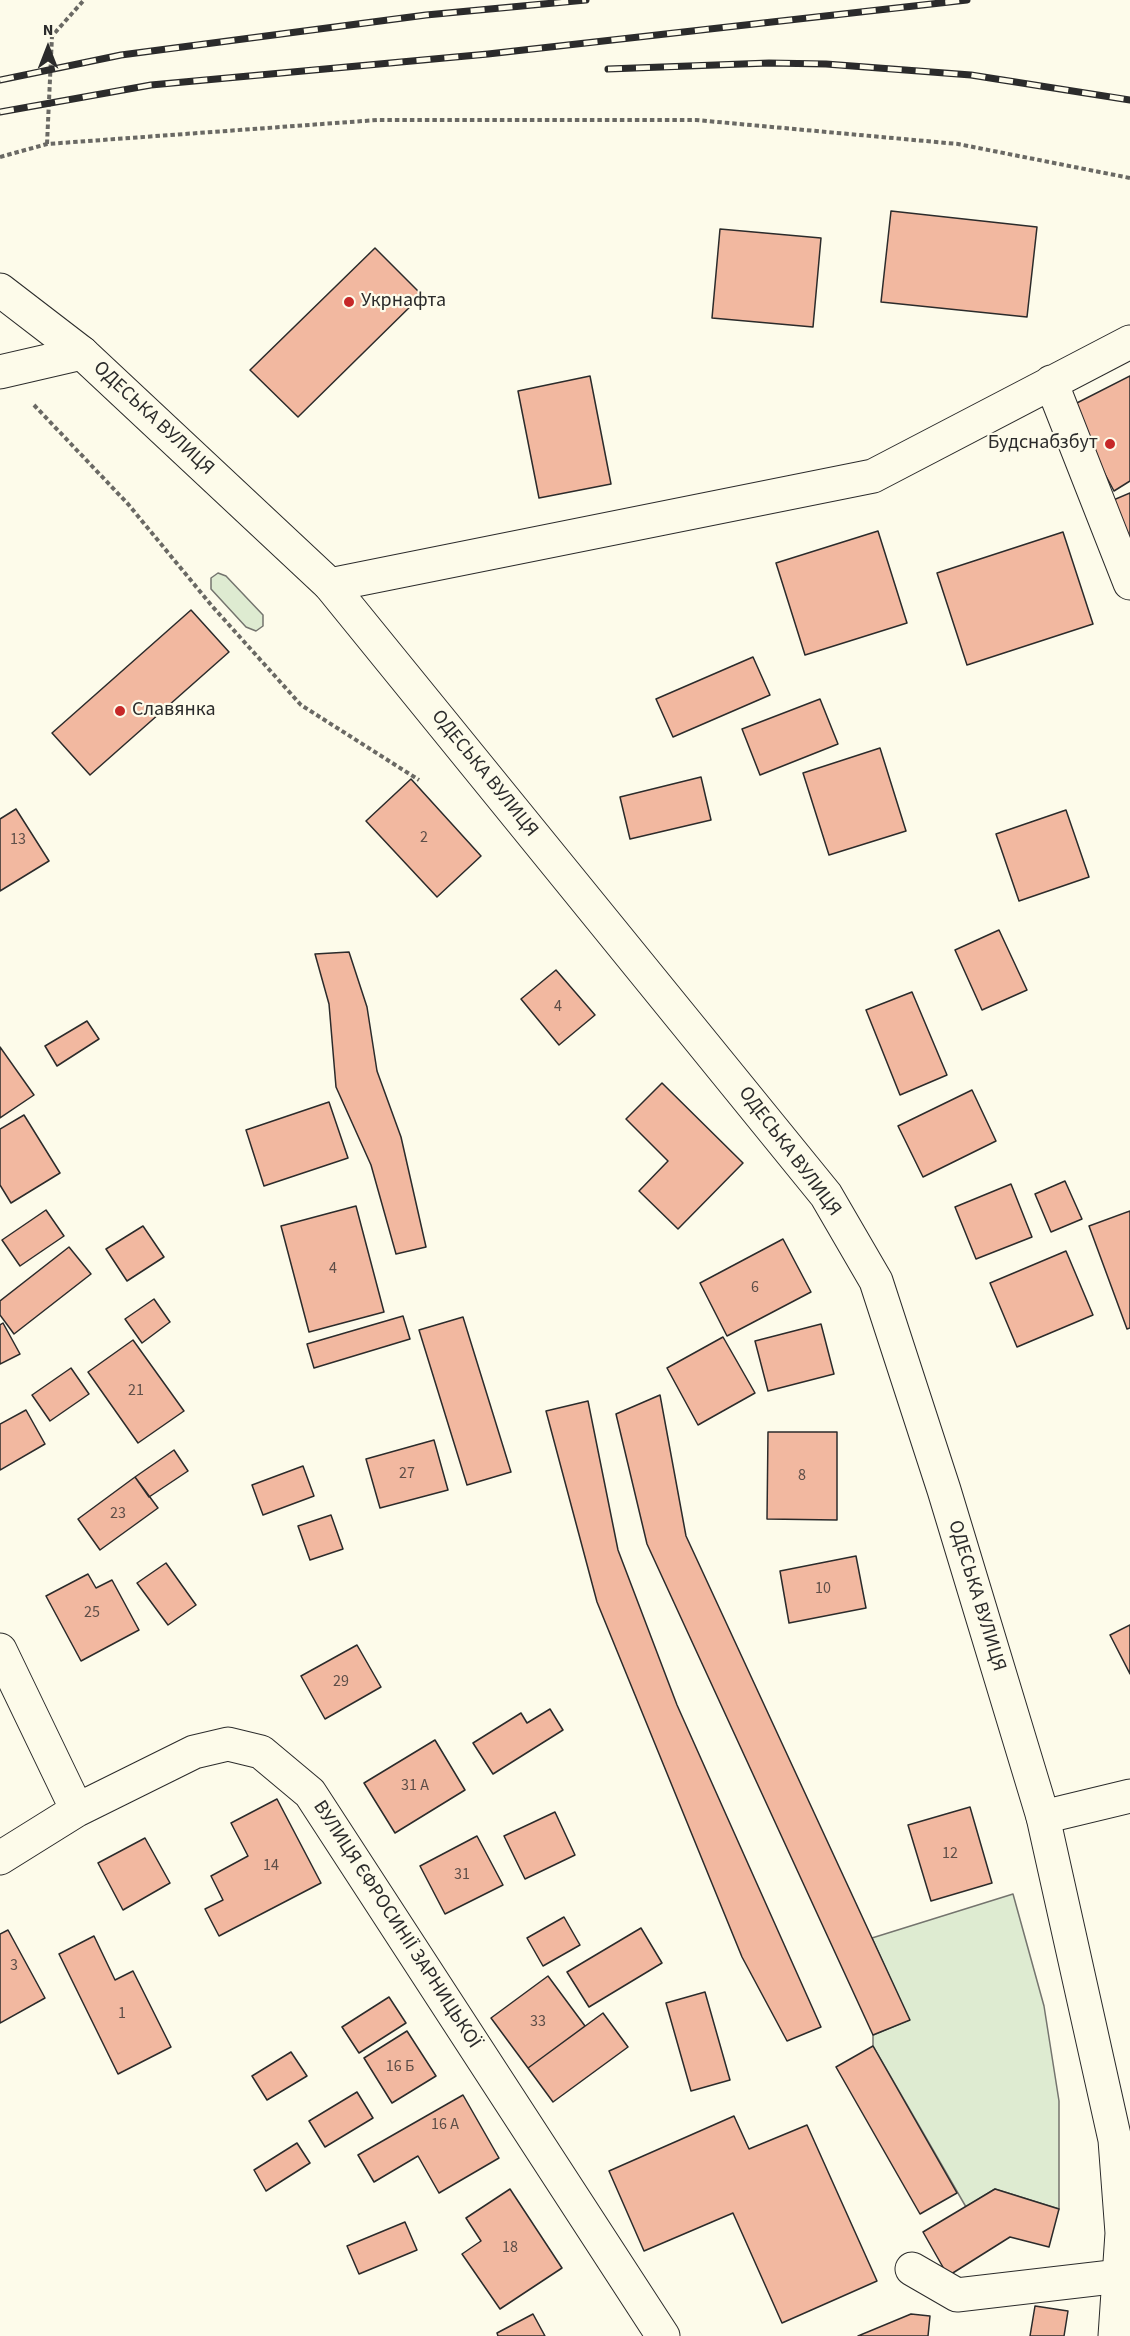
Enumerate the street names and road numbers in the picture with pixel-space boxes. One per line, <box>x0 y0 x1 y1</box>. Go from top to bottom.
street label: ОДЕСЬКА ВУЛИЦЯ <box>88 357 218 481</box>
street label: ОДЕСЬКА ВУЛИЦЯ <box>425 706 543 842</box>
street label: ОДЕСЬКА ВУЛИЦЯ <box>732 1082 846 1222</box>
street label: ОДЕСЬКА ВУЛИЦЯ <box>942 1518 1010 1674</box>
street label: ВУЛИЦЯ ЄФРОСИНІЇ ЗАРНИЦЬКОЇ <box>307 1797 485 2053</box>

